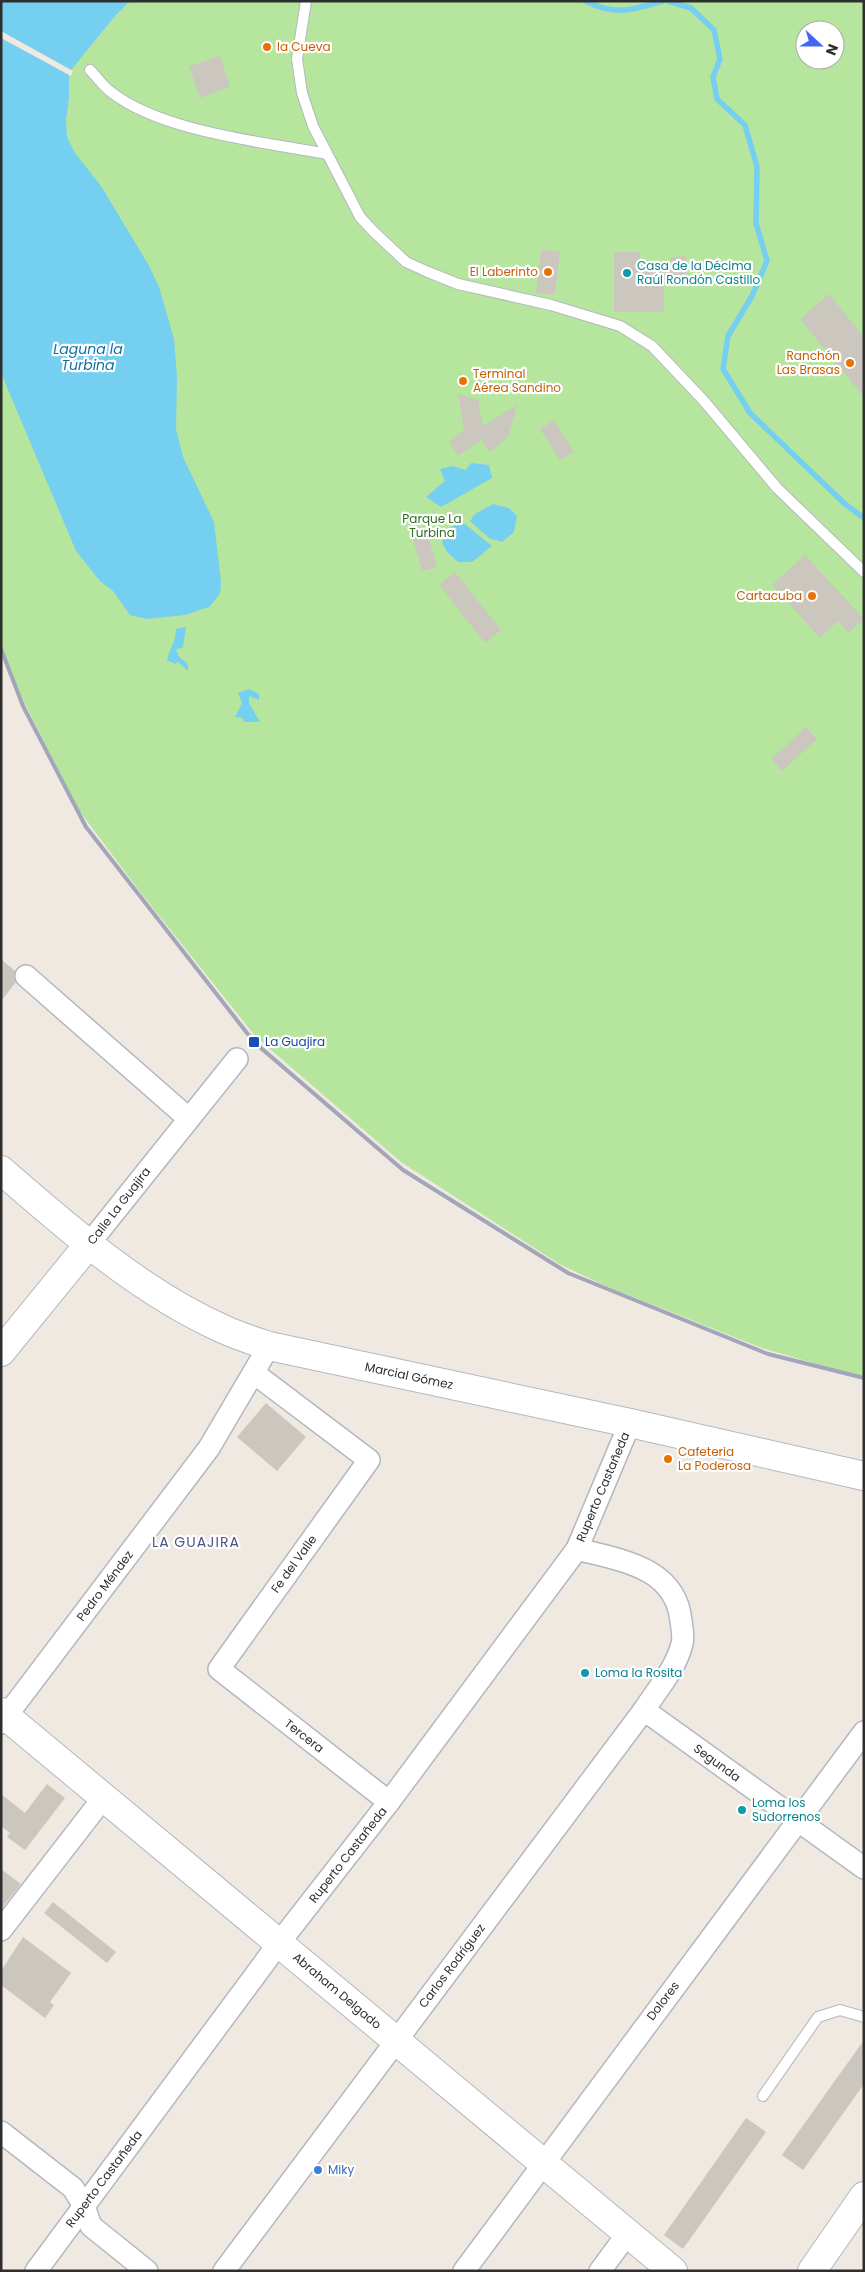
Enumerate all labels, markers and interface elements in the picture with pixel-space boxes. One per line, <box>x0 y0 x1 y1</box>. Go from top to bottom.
north arrow <box>795 20 845 70</box>
place label: la Cueva <box>277 38 331 55</box>
marker: la Cueva <box>261 41 273 53</box>
text: N <box>821 41 843 58</box>
place label: Casa de la Décima Raúl Rondón Castillo <box>637 257 760 288</box>
place label: El Laberinto <box>470 263 538 280</box>
marker: El Laberinto <box>542 266 554 278</box>
marker: Casa de la Décima Raúl Rondón Castillo <box>621 267 633 279</box>
water label: Laguna la Turbina <box>53 339 123 375</box>
place label: Ranchón Las Brasas <box>777 347 840 378</box>
marker: Ranchón Las Brasas <box>844 357 856 369</box>
place label: Terminal Aérea Sandino <box>473 365 561 396</box>
marker: Terminal Aérea Sandino <box>457 375 469 387</box>
park label: Parque La Turbina <box>402 510 462 541</box>
place label: Cartacuba <box>736 587 802 604</box>
marker: Cartacuba <box>806 590 818 602</box>
place label: La Guajira <box>265 1033 325 1050</box>
marker: La Guajira <box>247 1035 261 1049</box>
street label: Calle La Guajira <box>83 1163 154 1248</box>
street label: Marcial Gómez <box>363 1358 455 1393</box>
street label: Ruperto Castañeda <box>572 1429 633 1544</box>
place label: Cafeteria La Poderosa <box>678 1443 751 1474</box>
marker: Cafeteria La Poderosa <box>662 1453 674 1465</box>
street label: Fe del Valle <box>267 1531 320 1596</box>
district label: LA GUAJIRA <box>152 1532 240 1552</box>
street label: Pedro Méndez <box>72 1547 137 1624</box>
place label: Loma la Rosita <box>595 1664 682 1681</box>
marker: Loma la Rosita <box>579 1667 591 1679</box>
street label: Tercera <box>281 1715 328 1756</box>
street label: Segunda <box>690 1740 744 1785</box>
place label: Loma los Sudorrenos <box>752 1794 821 1825</box>
street label: Ruperto Castañeda <box>305 1803 391 1906</box>
marker: Loma los Sudorrenos <box>736 1804 748 1816</box>
street label: Carlos Rodríguez <box>414 1920 489 2011</box>
street label: Abraham Delgado <box>289 1948 386 2033</box>
street label: Dolores <box>642 1978 683 2024</box>
street label: Ruperto Castañeda <box>61 2127 146 2231</box>
place label: Miky <box>328 2161 354 2178</box>
marker: Miky <box>312 2164 324 2176</box>

